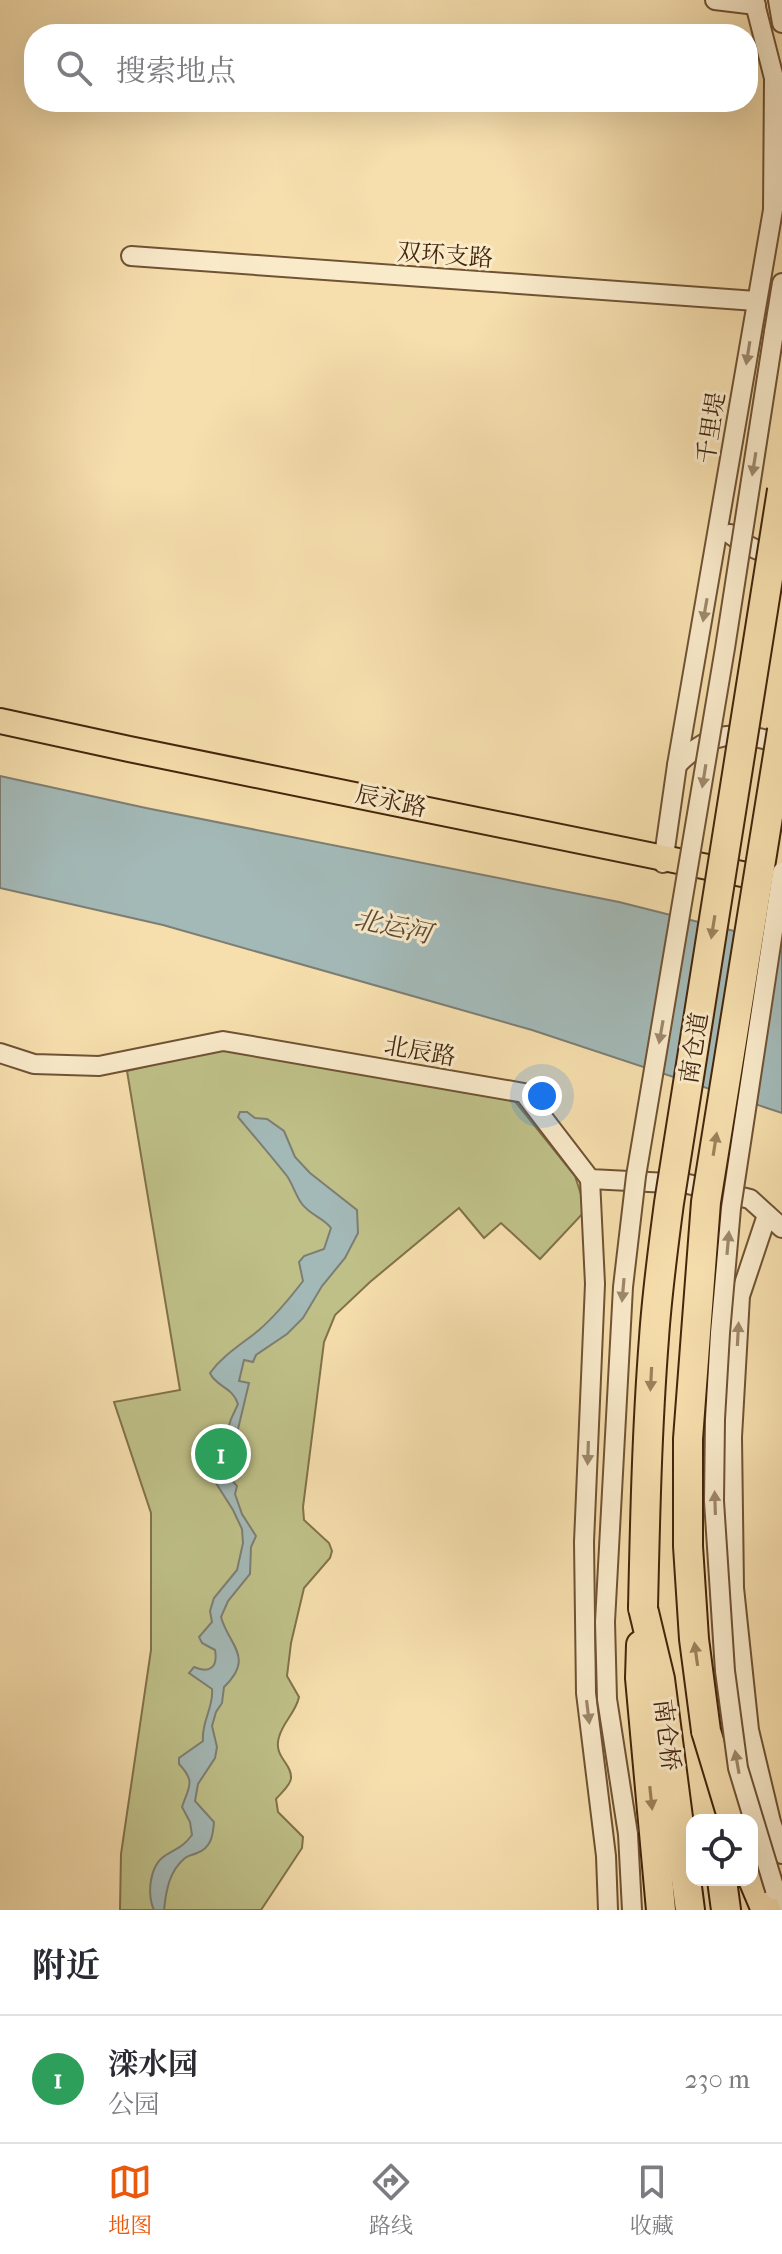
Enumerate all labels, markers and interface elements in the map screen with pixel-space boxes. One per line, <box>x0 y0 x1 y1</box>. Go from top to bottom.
search box <box>24 24 758 112</box>
icon: search <box>52 46 96 90</box>
text: 搜索地点 <box>116 54 236 89</box>
street label: 双环支路 <box>396 238 494 272</box>
one-way arrow <box>741 341 753 366</box>
street label: 千里堤 <box>692 390 730 466</box>
one-way arrow <box>747 452 760 477</box>
one-way arrow <box>698 598 710 623</box>
one-way arrow <box>697 764 710 789</box>
street label: 辰永路 <box>353 780 429 822</box>
water label: 北运河 <box>352 903 438 951</box>
one-way arrow <box>706 915 719 940</box>
street label: 南仓道 <box>675 1010 713 1086</box>
one-way arrow <box>654 1020 666 1045</box>
street label: 北辰路 <box>382 1031 458 1071</box>
your location <box>522 1076 562 1116</box>
one-way arrow <box>710 1131 722 1156</box>
one-way arrow <box>722 1230 735 1255</box>
one-way arrow <box>616 1278 629 1303</box>
one-way arrow <box>732 1321 745 1346</box>
one-way arrow <box>644 1367 657 1392</box>
pin: 1 <box>195 1424 247 1484</box>
one-way arrow <box>581 1441 594 1466</box>
one-way arrow <box>708 1490 721 1515</box>
one-way arrow <box>689 1641 702 1666</box>
street label: 南仓桥 <box>649 1698 685 1772</box>
one-way arrow <box>582 1700 595 1725</box>
one-way arrow <box>731 1749 743 1774</box>
one-way arrow <box>645 1786 658 1811</box>
map controls <box>686 1814 758 1886</box>
button: locate <box>686 1814 758 1886</box>
text: 附近 <box>32 1946 100 1986</box>
text: 滦水园 <box>108 2047 198 2082</box>
text: 1 <box>53 2064 63 2095</box>
text: 230 m <box>684 2064 750 2095</box>
text: 公园 <box>108 2089 160 2120</box>
tab: 地图 <box>108 2160 152 2239</box>
tab: 路线 <box>369 2160 413 2239</box>
tab: 收藏 <box>630 2160 674 2239</box>

